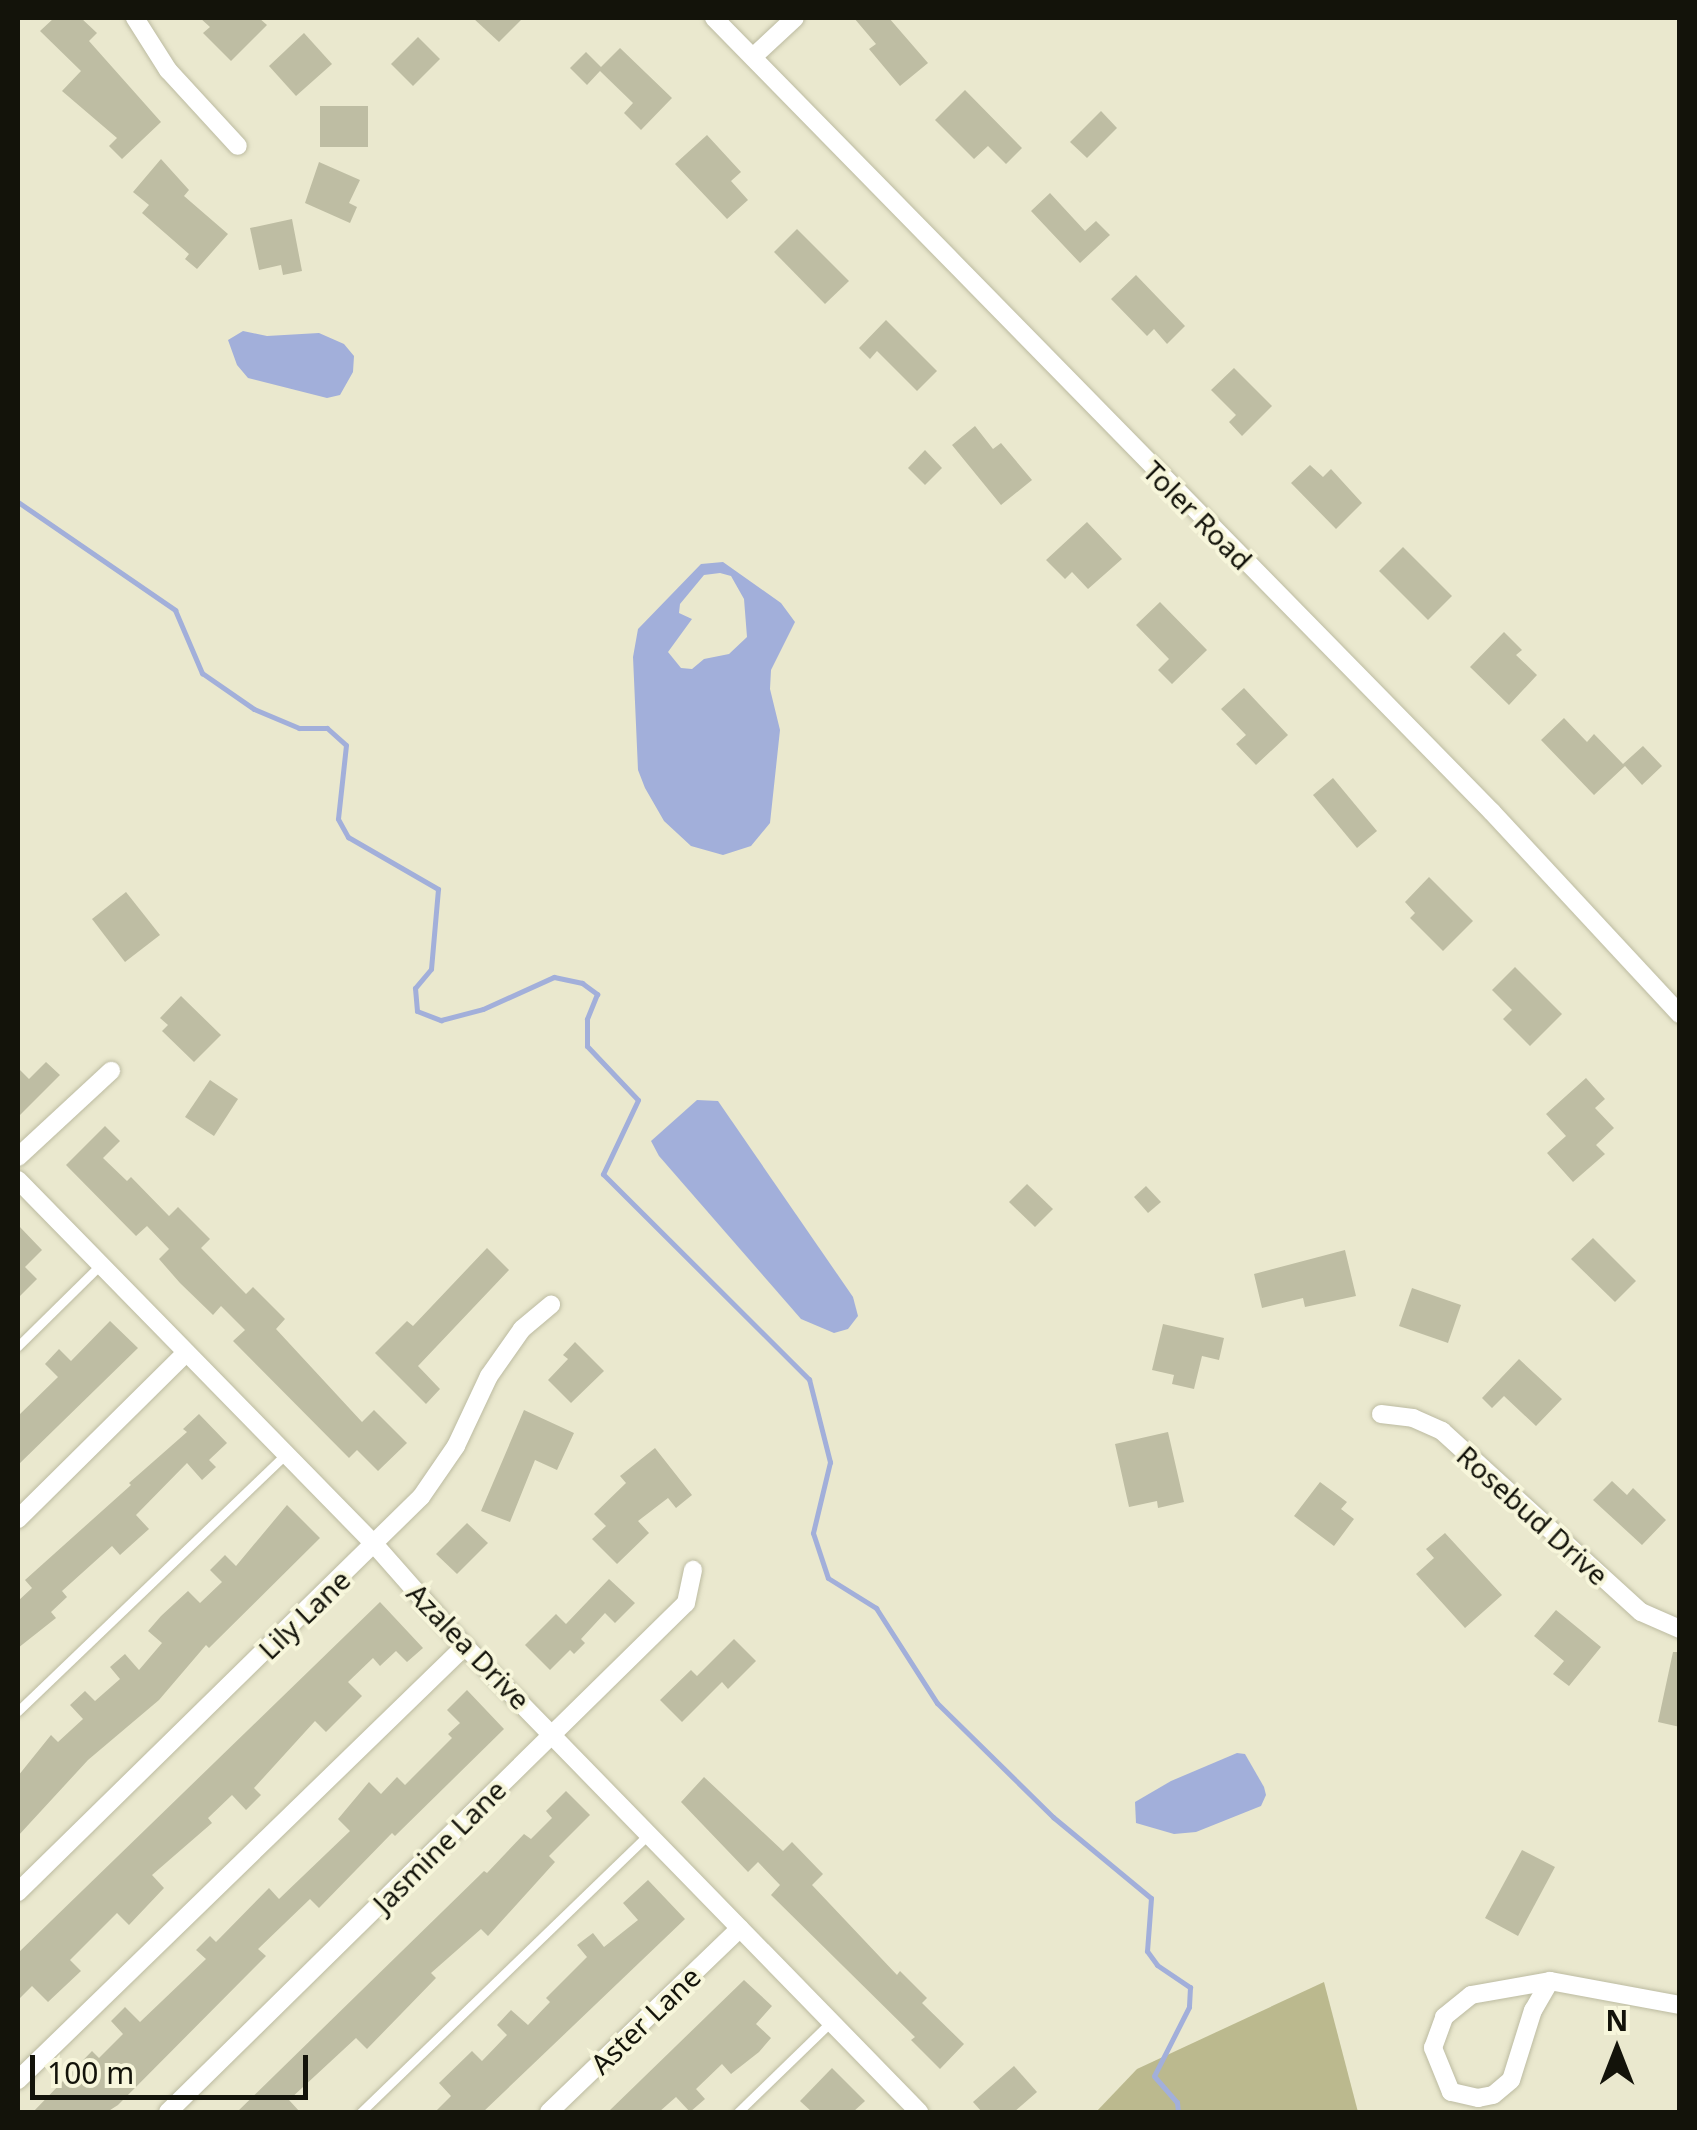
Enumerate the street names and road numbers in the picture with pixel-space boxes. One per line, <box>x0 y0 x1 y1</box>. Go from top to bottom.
street label: Toler Road <box>1137 454 1259 576</box>
street label: Rosebud Drive <box>1450 1438 1616 1592</box>
street label: Lily Lane <box>251 1562 357 1666</box>
street label: Azalea Drive <box>401 1576 537 1716</box>
street label: Jasmine Lane <box>366 1773 512 1919</box>
street label: Aster Lane <box>583 1959 707 2081</box>

